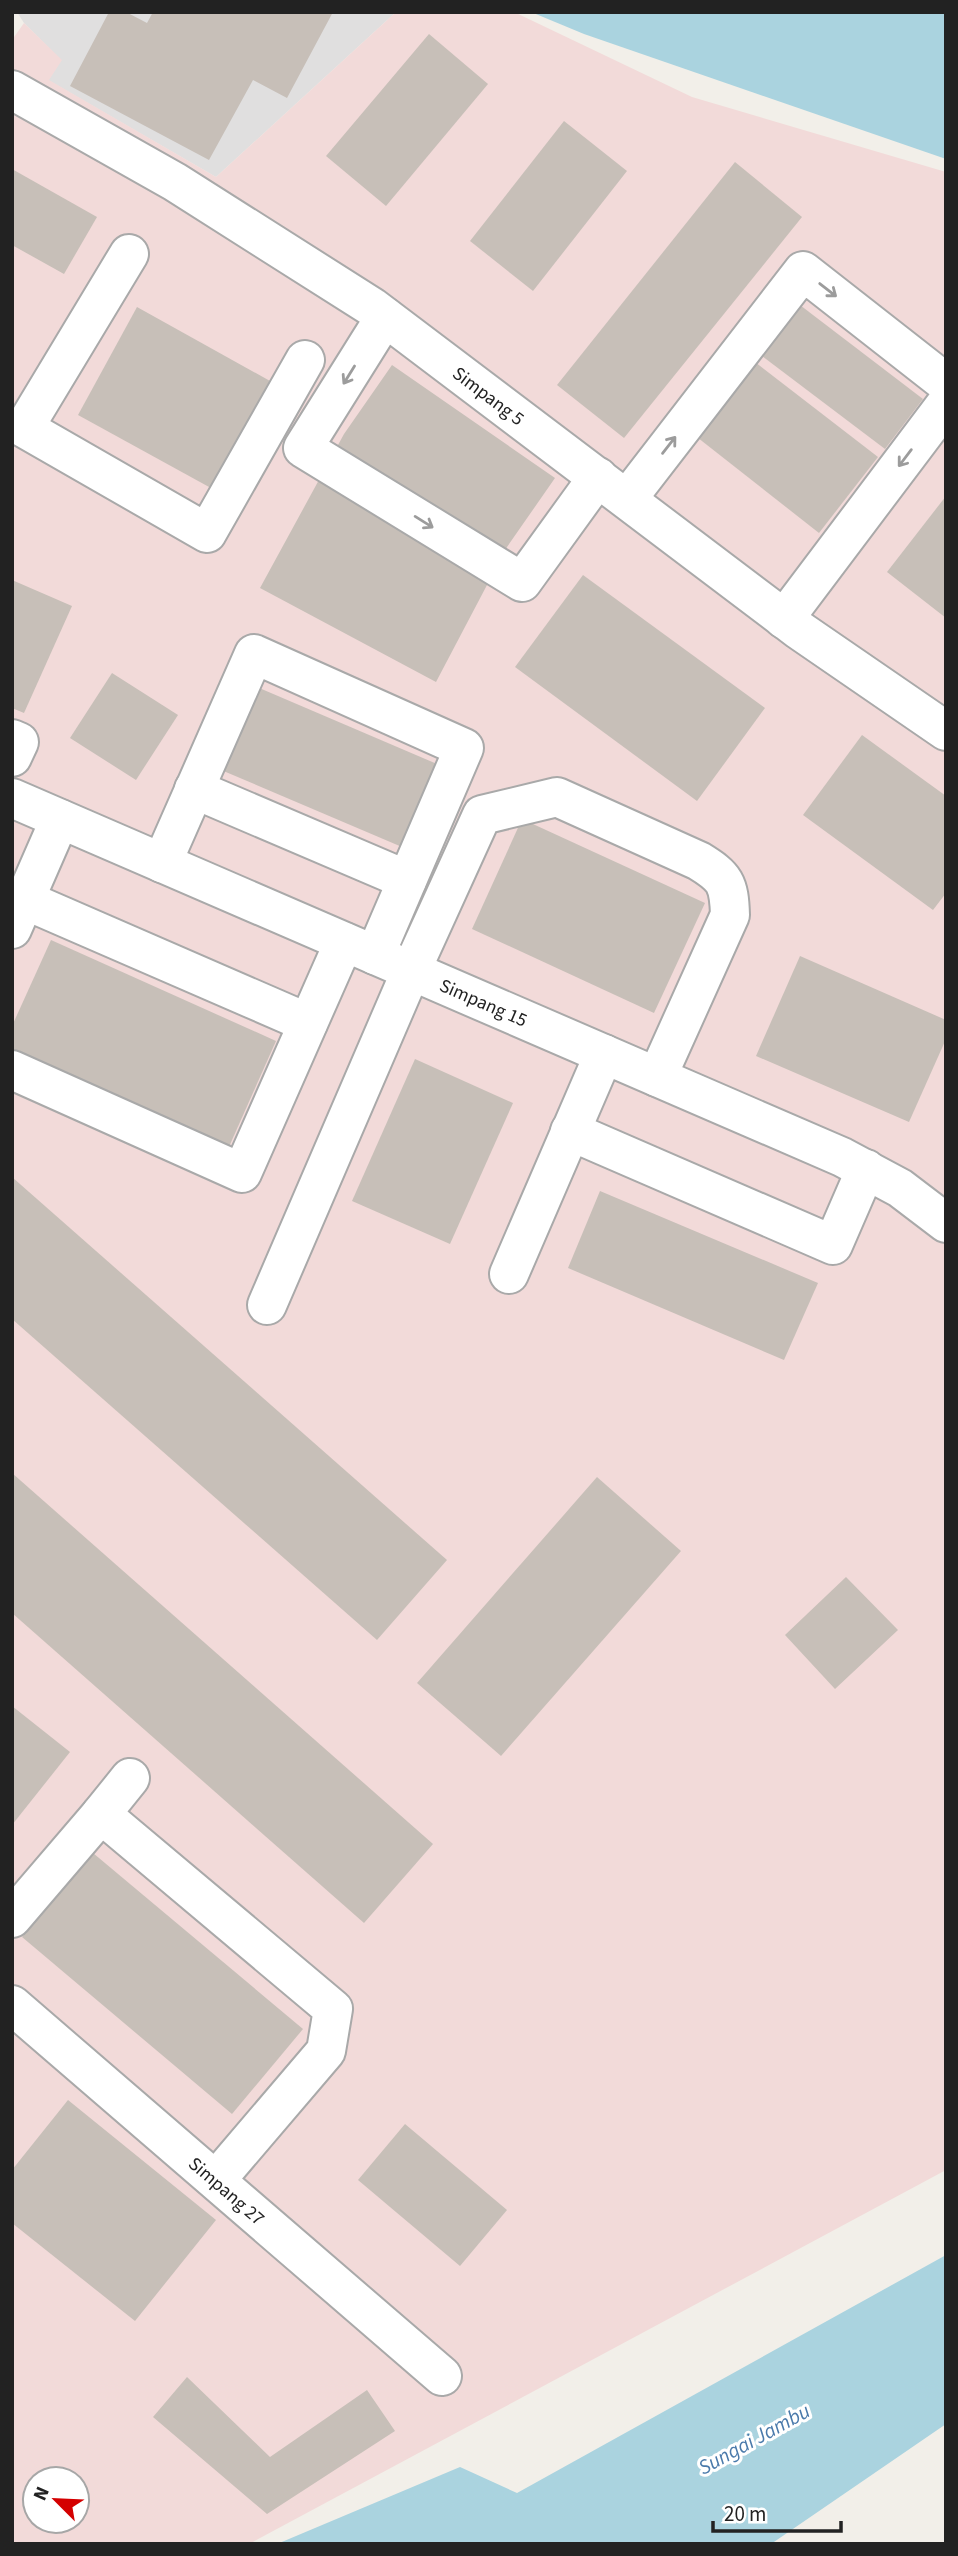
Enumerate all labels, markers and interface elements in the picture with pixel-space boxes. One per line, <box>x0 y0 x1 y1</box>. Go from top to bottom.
one-way arrow <box>818 283 837 298</box>
street label: Simpang 5 <box>446 361 529 433</box>
one-way arrow <box>342 364 356 384</box>
one-way arrow <box>661 436 676 455</box>
one-way arrow <box>897 449 912 467</box>
one-way arrow <box>413 515 433 529</box>
street label: Simpang 15 <box>435 973 531 1034</box>
street label: Simpang 27 <box>182 2151 270 2232</box>
water label: Sungai Jambu <box>692 2396 816 2482</box>
north arrow <box>21 2465 91 2535</box>
text: N <box>27 2482 57 2505</box>
scale bar <box>713 2490 841 2534</box>
text: 20 m <box>724 2499 766 2529</box>

